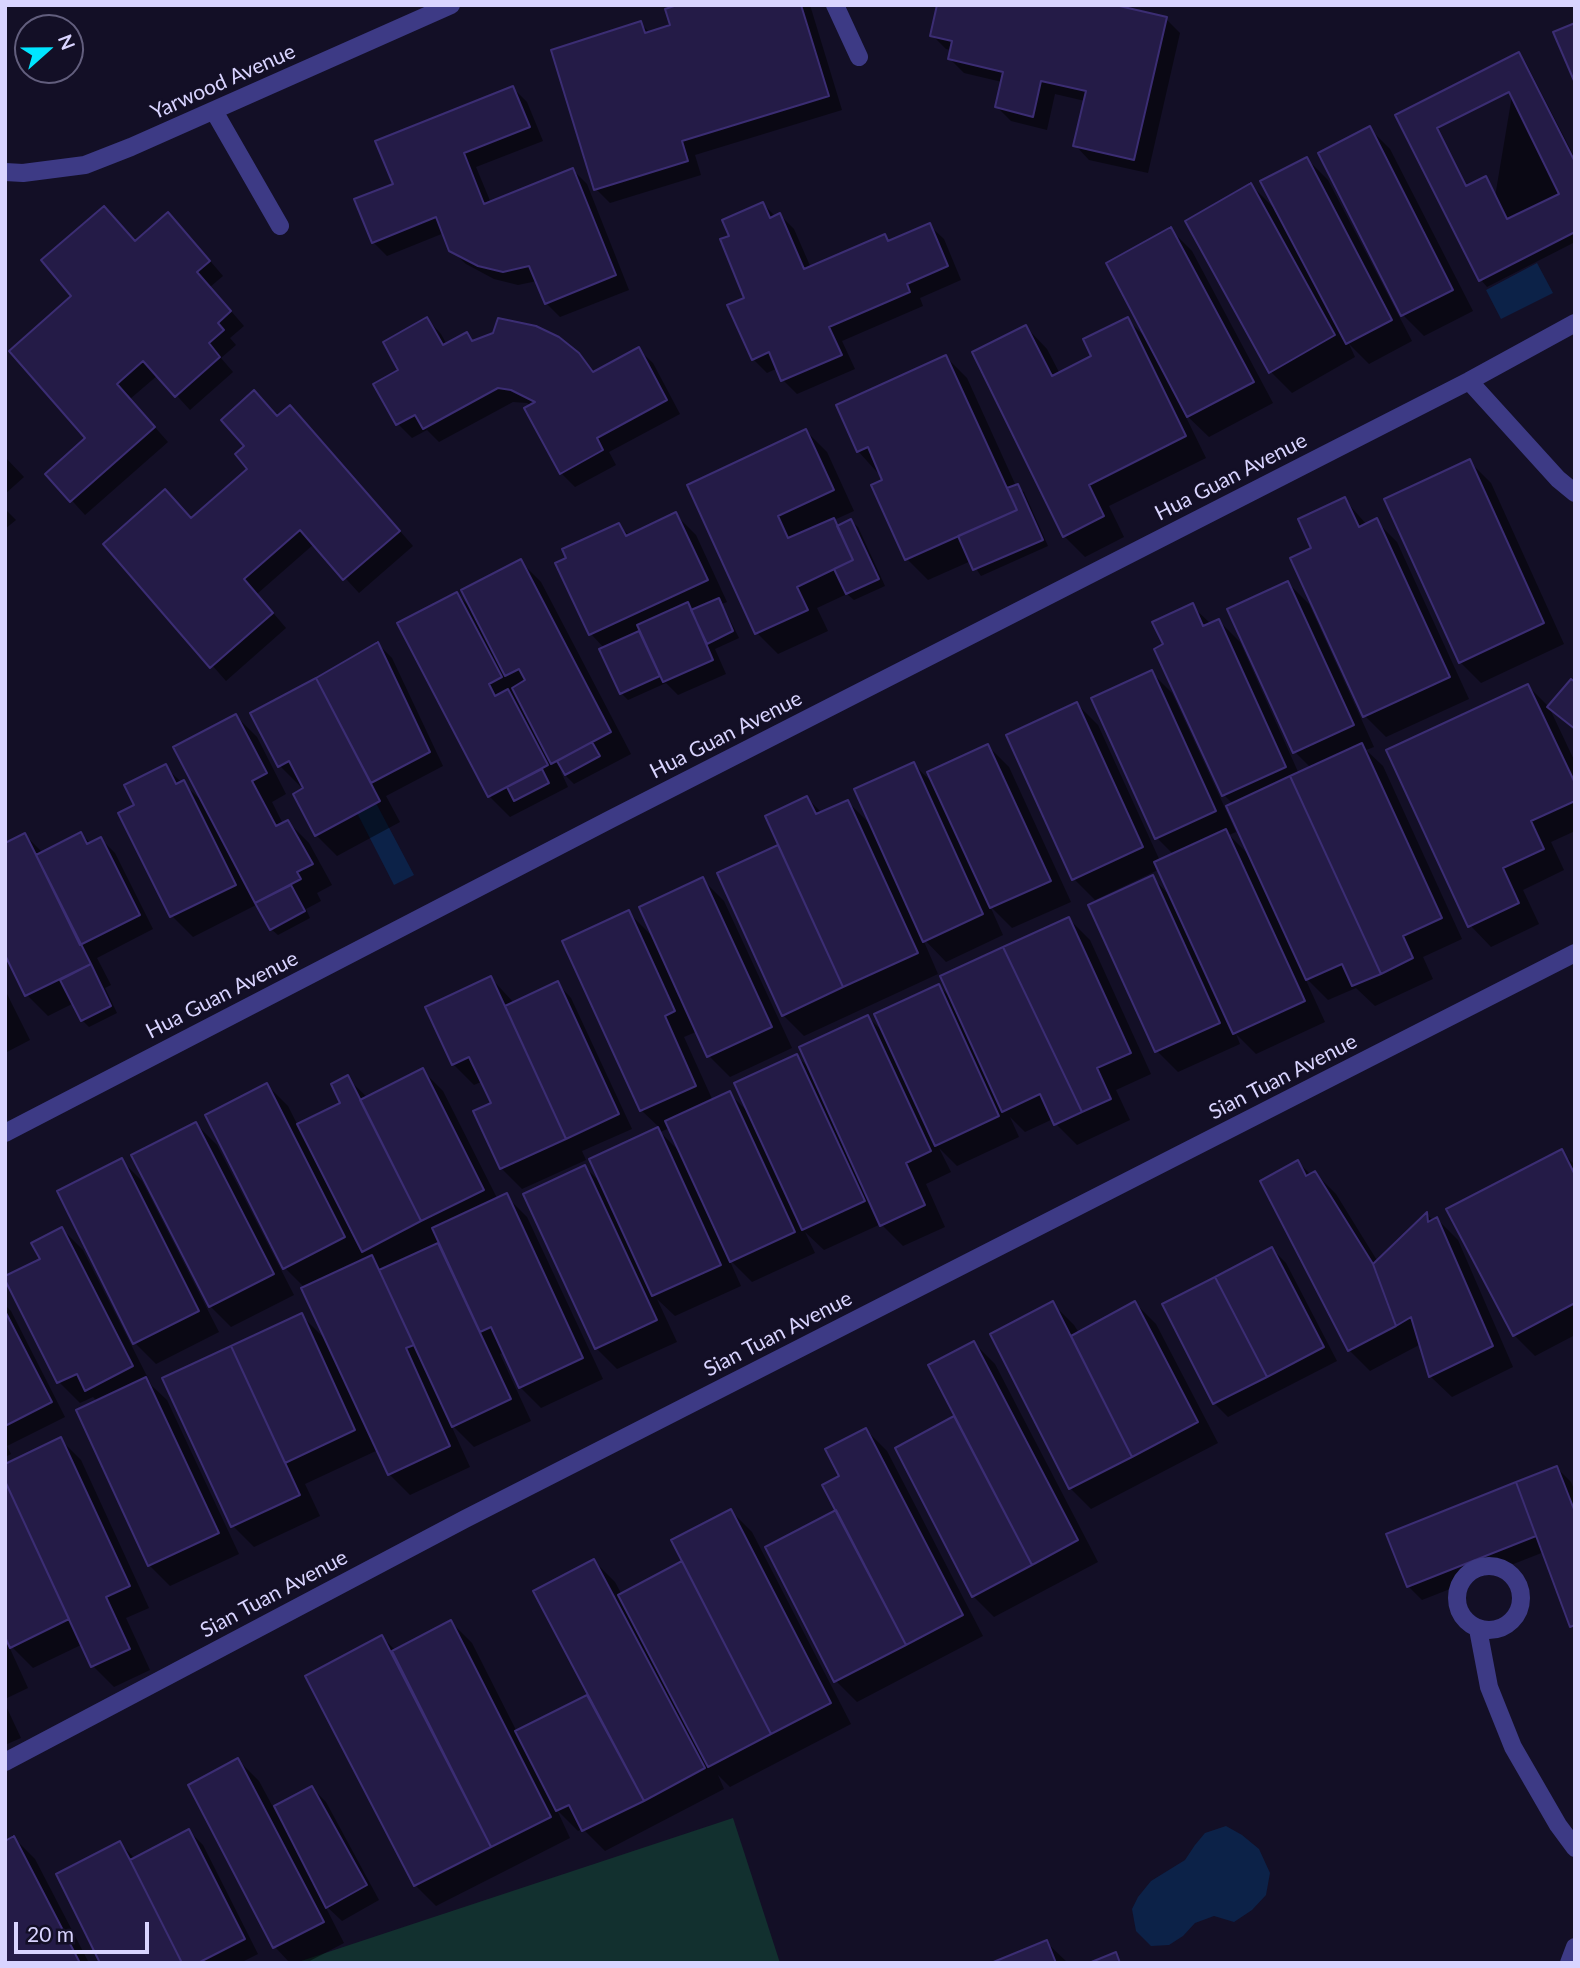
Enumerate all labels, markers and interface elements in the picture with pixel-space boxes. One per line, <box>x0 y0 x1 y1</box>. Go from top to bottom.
north arrow <box>14 14 84 84</box>
text: N <box>54 31 81 53</box>
street label: Yarwood Avenue <box>147 39 299 125</box>
street label: Hua Guan Avenue <box>1151 428 1311 526</box>
street label: Hua Guan Avenue <box>646 686 806 784</box>
street label: Hua Guan Avenue <box>142 946 302 1044</box>
street label: Sian Tuan Avenue <box>1205 1029 1361 1125</box>
street label: Sian Tuan Avenue <box>700 1286 856 1382</box>
street label: Sian Tuan Avenue <box>196 1545 352 1643</box>
scale bar <box>18 1909 152 1953</box>
text: 20 m <box>27 1921 74 1946</box>

